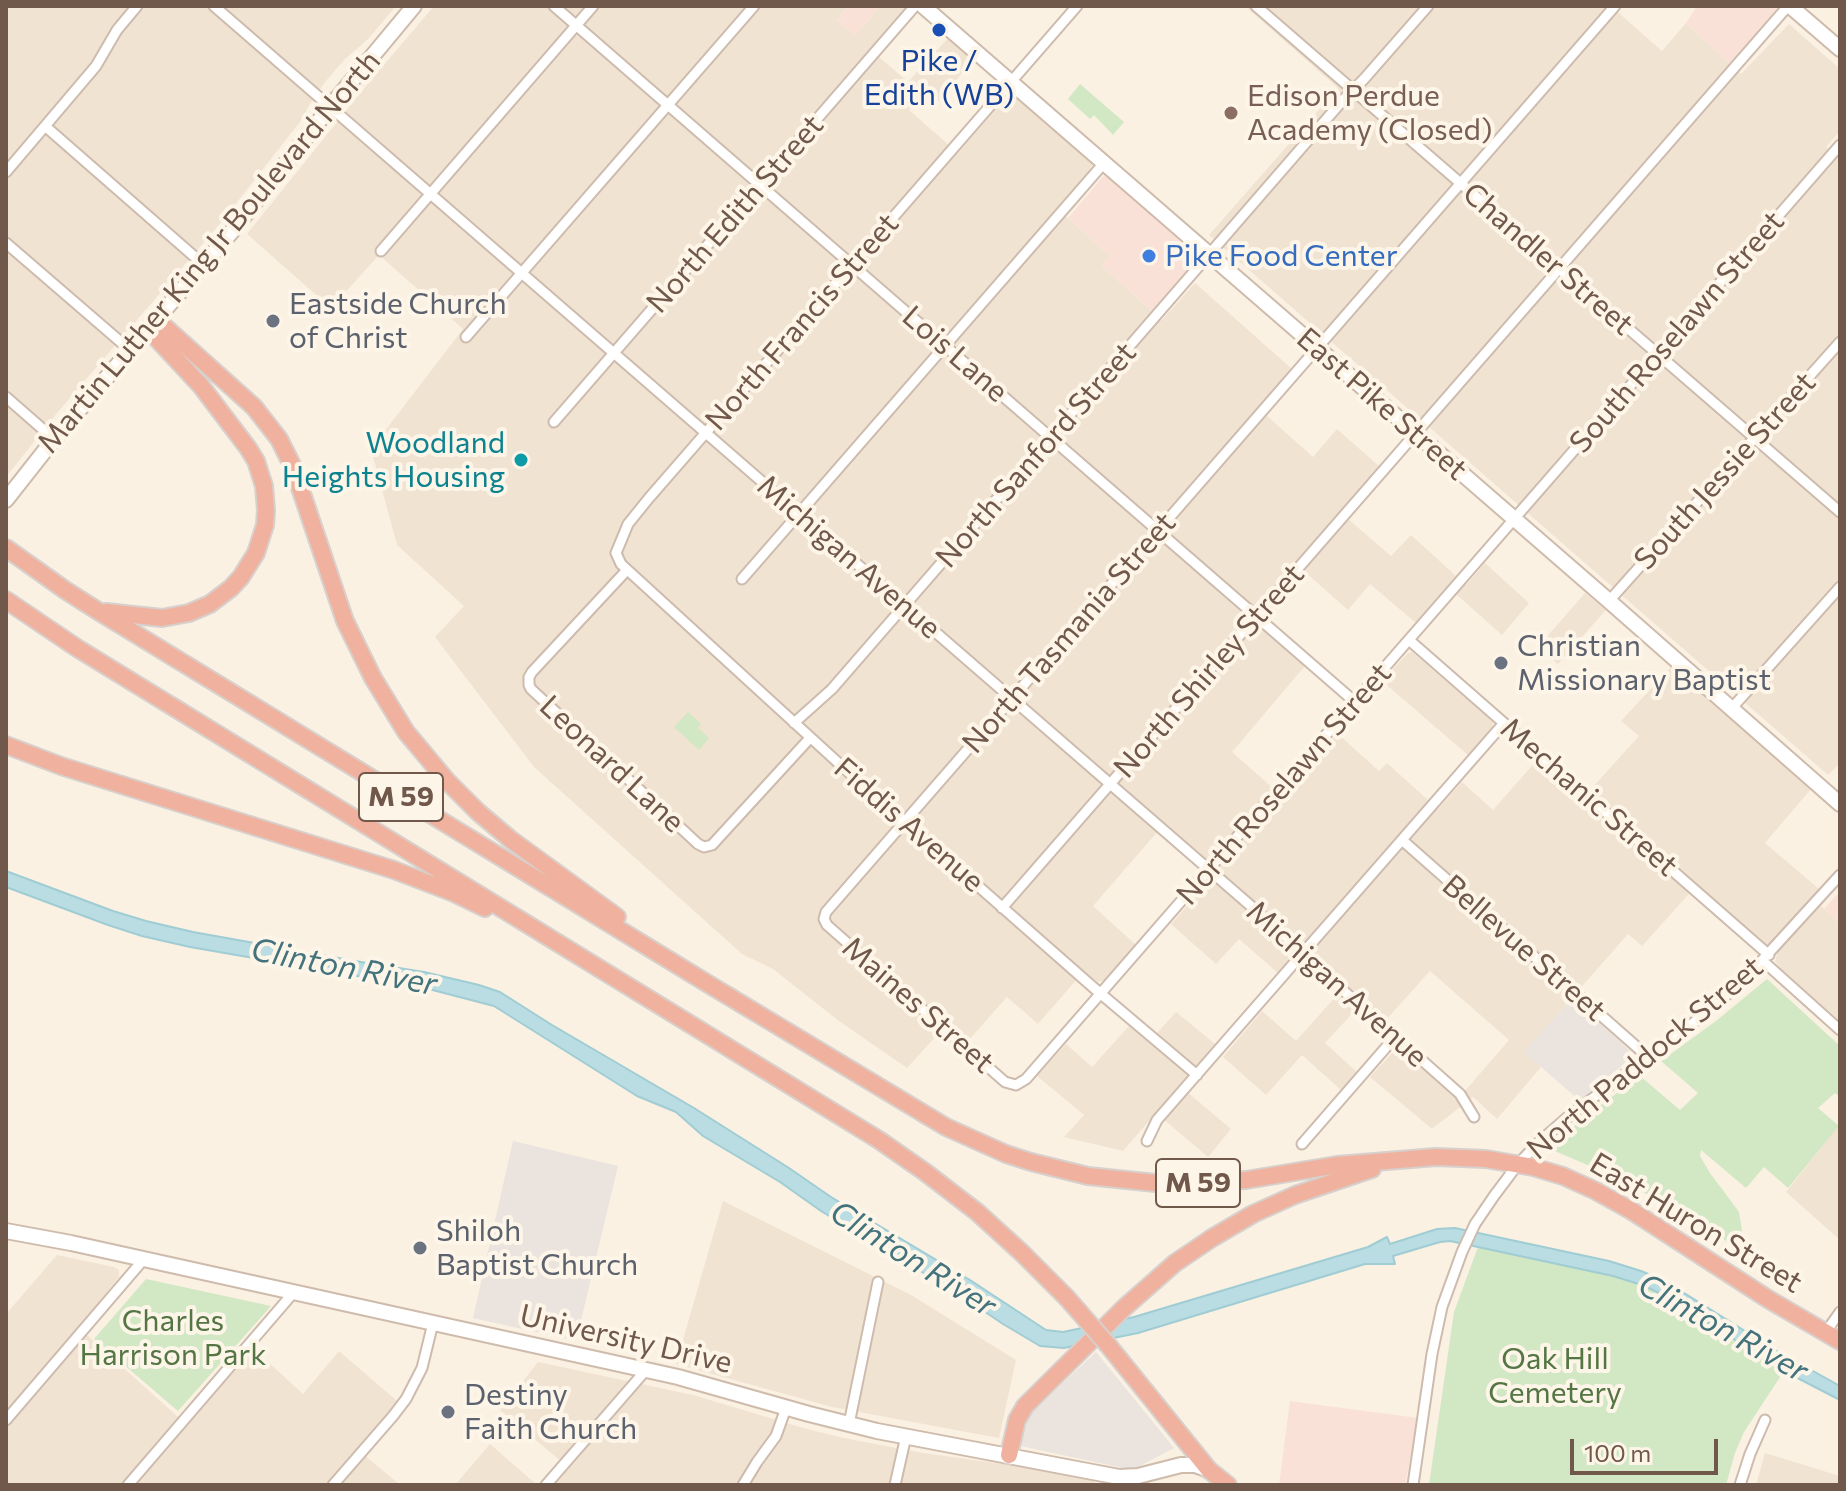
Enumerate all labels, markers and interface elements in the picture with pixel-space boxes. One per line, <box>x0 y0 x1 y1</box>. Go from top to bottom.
marker: Pike / Edith (WB) <box>930 21 948 39</box>
place label: Pike / Edith (WB) <box>864 43 1014 114</box>
street label: Martin Luther King Jr Boulevard North <box>30 44 388 460</box>
place label: Edison Perdue Academy (Closed) <box>1247 78 1492 148</box>
marker: Edison Perdue Academy (Closed) <box>1222 104 1240 122</box>
street label: North Edith Street <box>639 108 831 320</box>
street label: Chandler Street <box>1455 175 1641 343</box>
street label: South Roselawn Street <box>1562 204 1792 460</box>
street label: North Francis Street <box>698 206 906 438</box>
place label: Pike Food Center <box>1165 238 1398 274</box>
marker: Pike Food Center <box>1140 247 1158 265</box>
place label: Eastside Church of Christ <box>289 286 507 356</box>
street label: Lois Lane <box>895 298 1015 410</box>
marker: Eastside Church of Christ <box>264 312 282 330</box>
street label: East Pike Street <box>1290 320 1474 488</box>
street label: North Sanford Street <box>928 335 1144 575</box>
street label: South Jessie Street <box>1627 365 1823 577</box>
place label: Woodland Heights Housing <box>282 425 505 496</box>
marker: Woodland Heights Housing <box>512 451 530 469</box>
street label: Michigan Avenue <box>750 468 948 646</box>
street label: North Tasmania Street <box>955 505 1183 761</box>
street label: North Shirley Street <box>1106 557 1312 785</box>
place label: Christian Missionary Baptist <box>1517 628 1771 698</box>
marker: Christian Missionary Baptist <box>1492 654 1510 672</box>
street label: North Roselawn Street <box>1169 656 1399 912</box>
street label: Leonard Lane <box>532 688 692 840</box>
street label: Mechanic Street <box>1493 710 1685 884</box>
street label: Fiddis Avenue <box>827 750 991 900</box>
road number: M 59 <box>359 773 443 821</box>
street label: Bellevue Street <box>1435 867 1613 1029</box>
street label: Michigan Avenue <box>1239 893 1435 1075</box>
street label: Maines Street <box>835 929 1001 1081</box>
water label: Clinton River <box>248 930 440 1004</box>
street label: North Paddock Street <box>1520 949 1770 1167</box>
street label: East Huron Street <box>1583 1145 1809 1301</box>
road number: M 59 <box>1156 1159 1240 1207</box>
water label: Clinton River <box>823 1193 1003 1325</box>
place label: Shiloh Baptist Church <box>436 1213 638 1284</box>
marker: Shiloh Baptist Church <box>411 1239 429 1257</box>
water label: Clinton River <box>1631 1266 1815 1390</box>
street label: University Drive <box>517 1297 735 1381</box>
park label: Charles Harrison Park <box>79 1303 267 1374</box>
park label: Oak Hill Cemetery <box>1488 1341 1622 1412</box>
place label: Destiny Faith Church <box>464 1377 637 1448</box>
marker: Destiny Faith Church <box>439 1403 457 1421</box>
scale bar <box>1574 1423 1722 1473</box>
text: 100 m <box>1584 1438 1651 1467</box>

